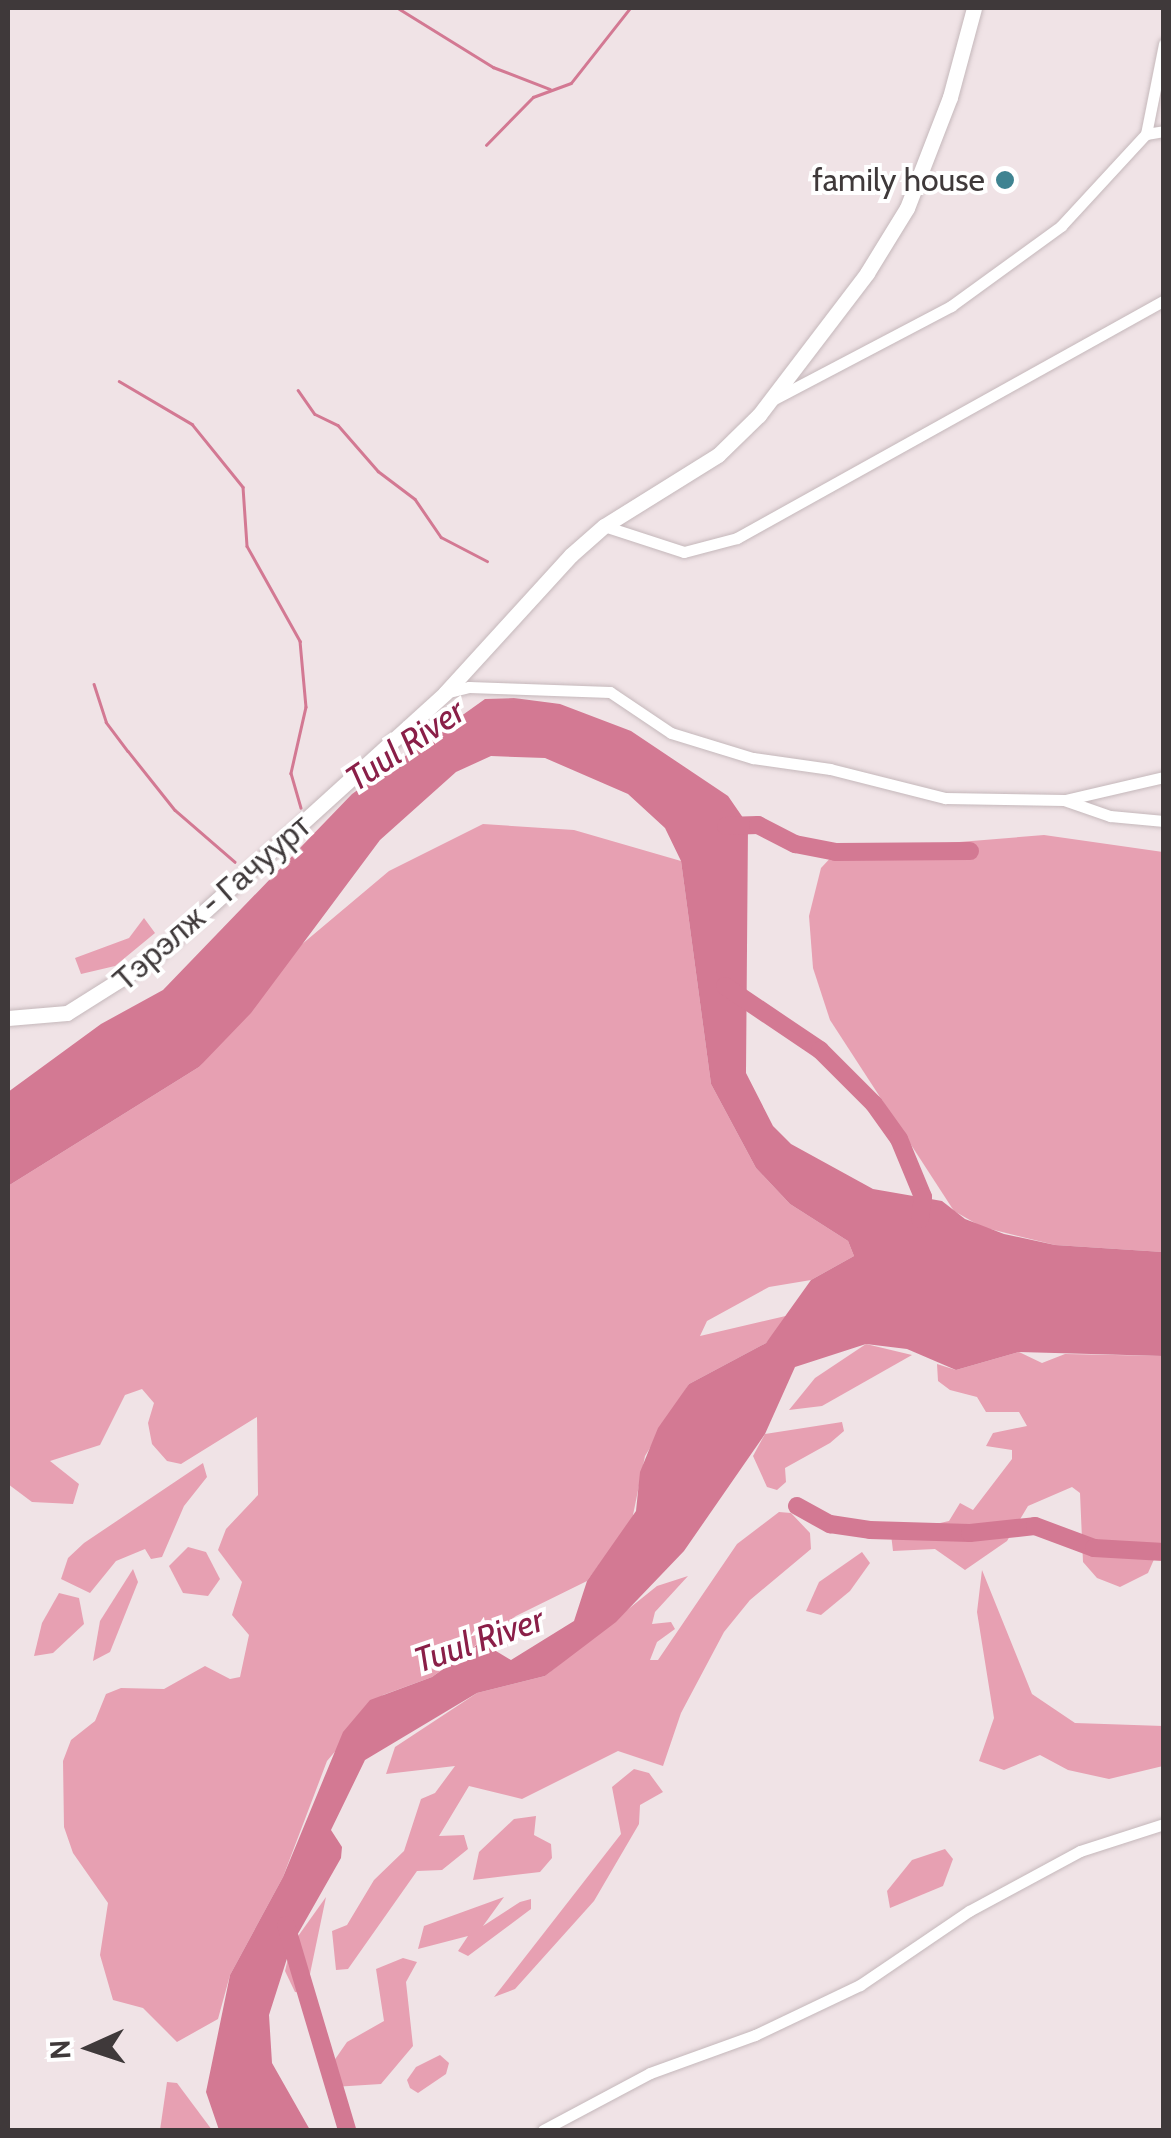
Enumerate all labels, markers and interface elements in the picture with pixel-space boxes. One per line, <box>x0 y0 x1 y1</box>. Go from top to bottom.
place label: family house <box>812 161 985 199</box>
marker: family house <box>994 169 1016 191</box>
water label: Tuul River <box>338 690 472 800</box>
street label: Тэрэлж - Гачуурт <box>105 806 319 1000</box>
water label: Tuul River <box>409 1598 549 1682</box>
north arrow <box>40 1998 140 2098</box>
text: N <box>43 2039 78 2060</box>

